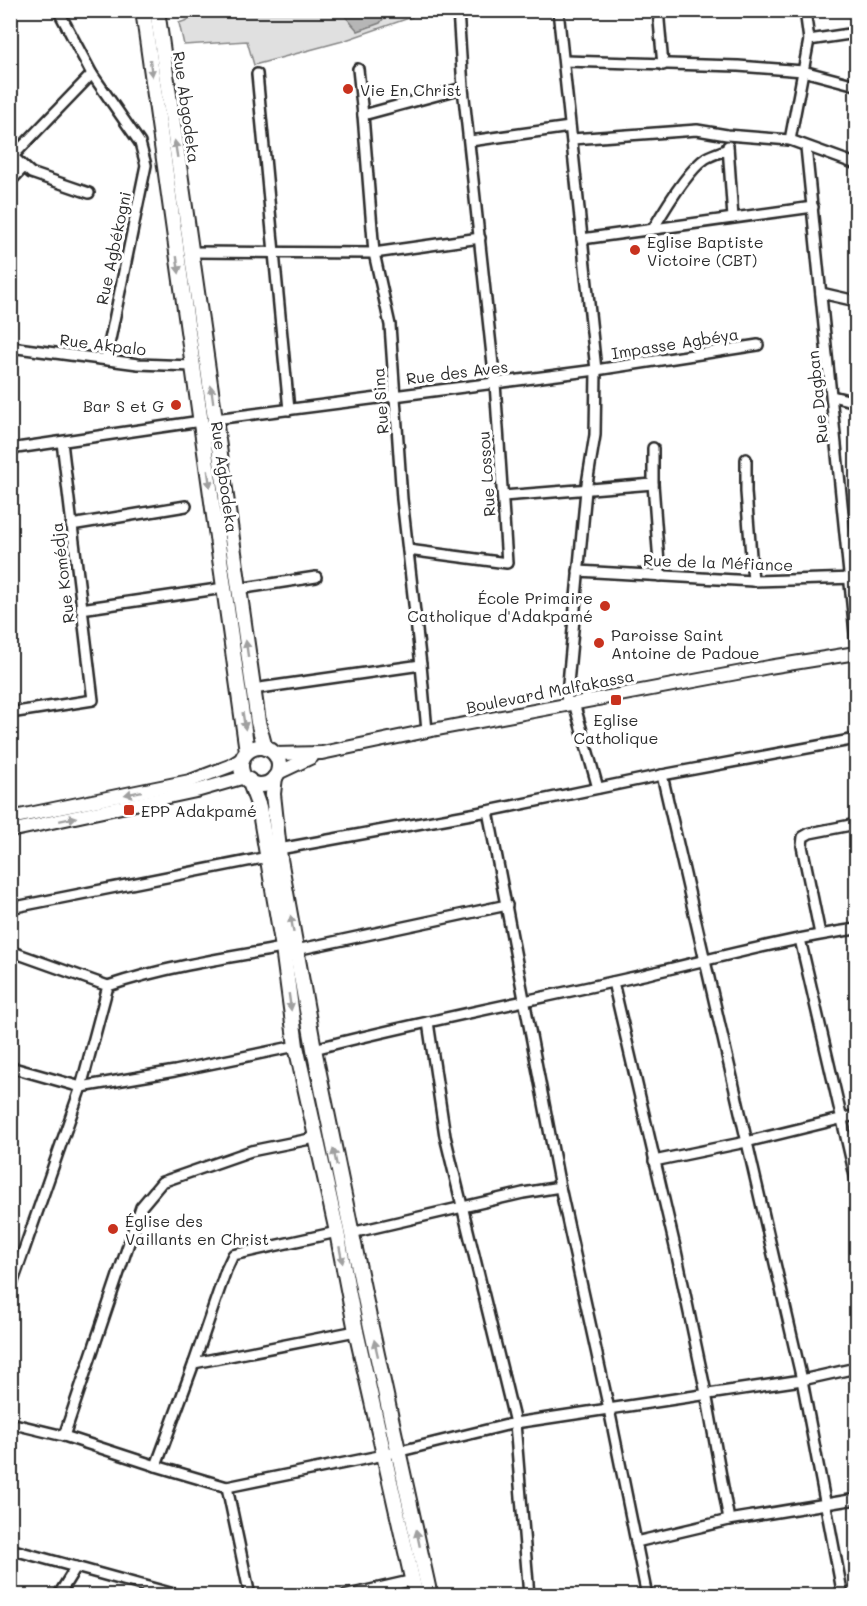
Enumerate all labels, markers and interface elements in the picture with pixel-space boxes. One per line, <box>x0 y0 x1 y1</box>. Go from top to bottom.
street label: Rue Abgodeka <box>169 50 205 164</box>
one-way arrow <box>146 59 155 78</box>
place label: Vie En Christ <box>360 79 462 100</box>
marker: Vie En Christ <box>341 82 355 96</box>
one-way arrow <box>171 140 180 159</box>
street label: Rue Agbékogni <box>91 189 135 307</box>
place label: Eglise Baptiste Victoire (CBT) <box>647 231 764 270</box>
marker: Eglise Baptiste Victoire (CBT) <box>628 243 642 257</box>
one-way arrow <box>174 255 183 274</box>
street label: Impasse Agbéya <box>610 323 740 363</box>
street label: Rue Akpalo <box>59 328 147 360</box>
street label: Rue Dagban <box>802 350 832 444</box>
street label: Rue des Aves <box>405 355 509 389</box>
street label: Rue Sina <box>367 367 393 435</box>
one-way arrow <box>207 384 216 403</box>
place label: Bar S et G <box>83 395 164 416</box>
marker: Bar S et G <box>169 398 183 412</box>
street label: Rue Agbodeka <box>207 420 243 534</box>
street label: Rue Lossou <box>473 431 499 517</box>
one-way arrow <box>204 469 213 488</box>
street label: Rue Komédja <box>45 521 79 625</box>
street label: Rue de la Méfiance <box>643 549 793 575</box>
place label: École Primaire Catholique d'Adakpamé <box>407 587 593 626</box>
marker: École Primaire Catholique d'Adakpamé <box>598 599 612 613</box>
place label: Paroisse Saint Antoine de Padoue <box>611 624 759 663</box>
marker: Paroisse Saint Antoine de Padoue <box>592 636 606 650</box>
one-way arrow <box>242 640 251 659</box>
street label: Boulevard Malfakassa <box>464 664 636 718</box>
marker: Eglise Catholique <box>609 693 623 707</box>
place label: Eglise Catholique <box>574 709 658 748</box>
one-way arrow <box>239 712 248 731</box>
one-way arrow <box>124 788 142 798</box>
place label: EPP Adakpamé <box>141 800 257 821</box>
marker: EPP Adakpamé <box>122 803 136 817</box>
one-way arrow <box>58 813 77 823</box>
one-way arrow <box>287 914 296 933</box>
one-way arrow <box>285 993 295 1012</box>
one-way arrow <box>330 1147 339 1166</box>
place label: Église des Vaillants en Christ <box>125 1210 269 1249</box>
marker: Église des Vaillants en Christ <box>106 1222 120 1236</box>
one-way arrow <box>337 1246 346 1265</box>
one-way arrow <box>370 1339 380 1357</box>
one-way arrow <box>412 1529 422 1548</box>

